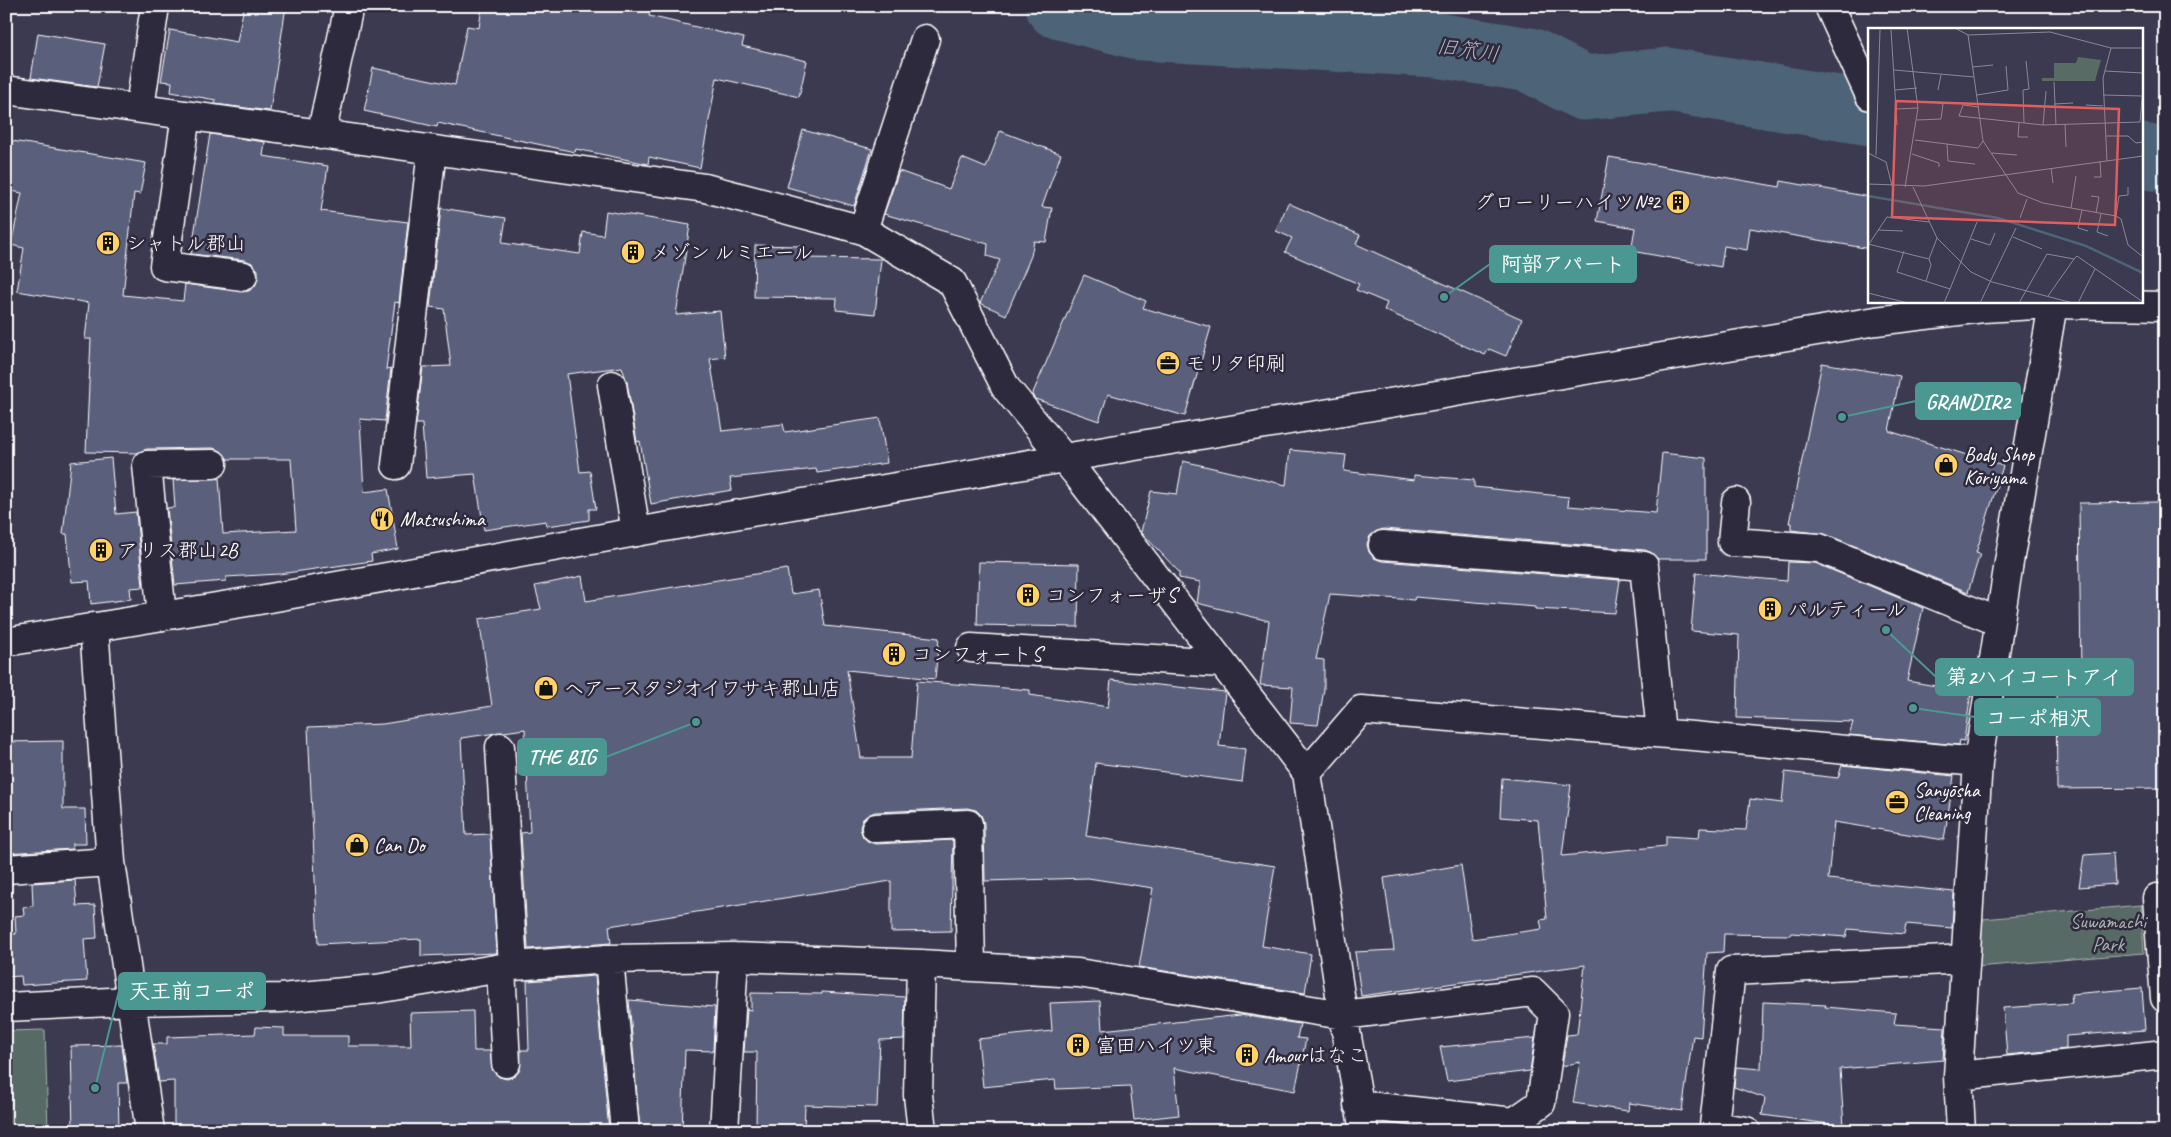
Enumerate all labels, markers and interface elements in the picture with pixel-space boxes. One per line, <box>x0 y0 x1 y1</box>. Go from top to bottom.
inset map <box>1868 28 2144 302</box>
water label: 旧笊川 <box>1435 33 1501 67</box>
building icon: グローリーハイツ№2 <box>1665 189 1691 215</box>
place label: グローリーハイツ№2 <box>1475 190 1662 215</box>
building icon: シャトル郡山 <box>95 230 121 256</box>
place label: シャトル郡山 <box>126 231 246 256</box>
building icon: メゾン ルミエール <box>620 239 646 265</box>
place label: メゾン ルミエール <box>650 240 814 265</box>
callout: 阿部アパート <box>1490 246 1636 282</box>
text: 阿部アパート <box>1501 251 1625 277</box>
office icon: モリタ印刷 <box>1155 350 1181 376</box>
place label: モリタ印刷 <box>1186 351 1286 376</box>
callout: GRANDIR2 <box>1916 383 2020 419</box>
text: GRANDIR2 <box>1926 389 2013 415</box>
place label: Body Shop Kōriyama <box>1964 442 2036 490</box>
shop icon: Body Shop Kōriyama <box>1933 452 1959 478</box>
restaurant icon: Matsushima <box>369 506 395 532</box>
place label: Matsushima <box>400 507 486 532</box>
building icon: アリス郡山2B <box>88 537 114 563</box>
place label: アリス郡山2B <box>118 538 239 563</box>
building icon: コンフォーザS <box>1015 582 1041 608</box>
place label: コンフォーザS <box>1046 583 1181 608</box>
building icon: パルティール <box>1757 596 1783 622</box>
place label: パルティール <box>1788 597 1907 622</box>
building icon: コンフォートS <box>881 641 907 667</box>
place label: コンフォートS <box>912 642 1046 667</box>
callout: 第2ハイコートアイ <box>1936 659 2133 695</box>
text: 第2ハイコートアイ <box>1946 664 2122 690</box>
shop icon: ヘアースタジオイワサキ郡山店 <box>533 675 559 701</box>
place label: ヘアースタジオイワサキ郡山店 <box>564 676 841 701</box>
callout: コーポ相沢 <box>1975 699 2100 735</box>
text: コーポ相沢 <box>1986 705 2091 731</box>
callout: THE BIG <box>518 739 606 775</box>
text: THE BIG <box>528 744 599 770</box>
place label: Sanyōsha Cleaning <box>1914 778 1981 826</box>
office icon: Sanyōsha Cleaning <box>1884 789 1910 815</box>
shop icon: Can Do <box>344 832 370 858</box>
place label: Can Do <box>374 833 427 858</box>
park label: Suwamachi Park <box>2070 909 2148 957</box>
callout: 天王前コーポ <box>119 973 265 1009</box>
text: 天王前コーポ <box>129 978 255 1004</box>
building icon: 富田ハイツ東 <box>1065 1032 1091 1058</box>
place label: 富田ハイツ東 <box>1096 1033 1216 1058</box>
building icon: Amourはなこ <box>1234 1042 1260 1068</box>
place label: Amourはなこ <box>1264 1043 1367 1068</box>

